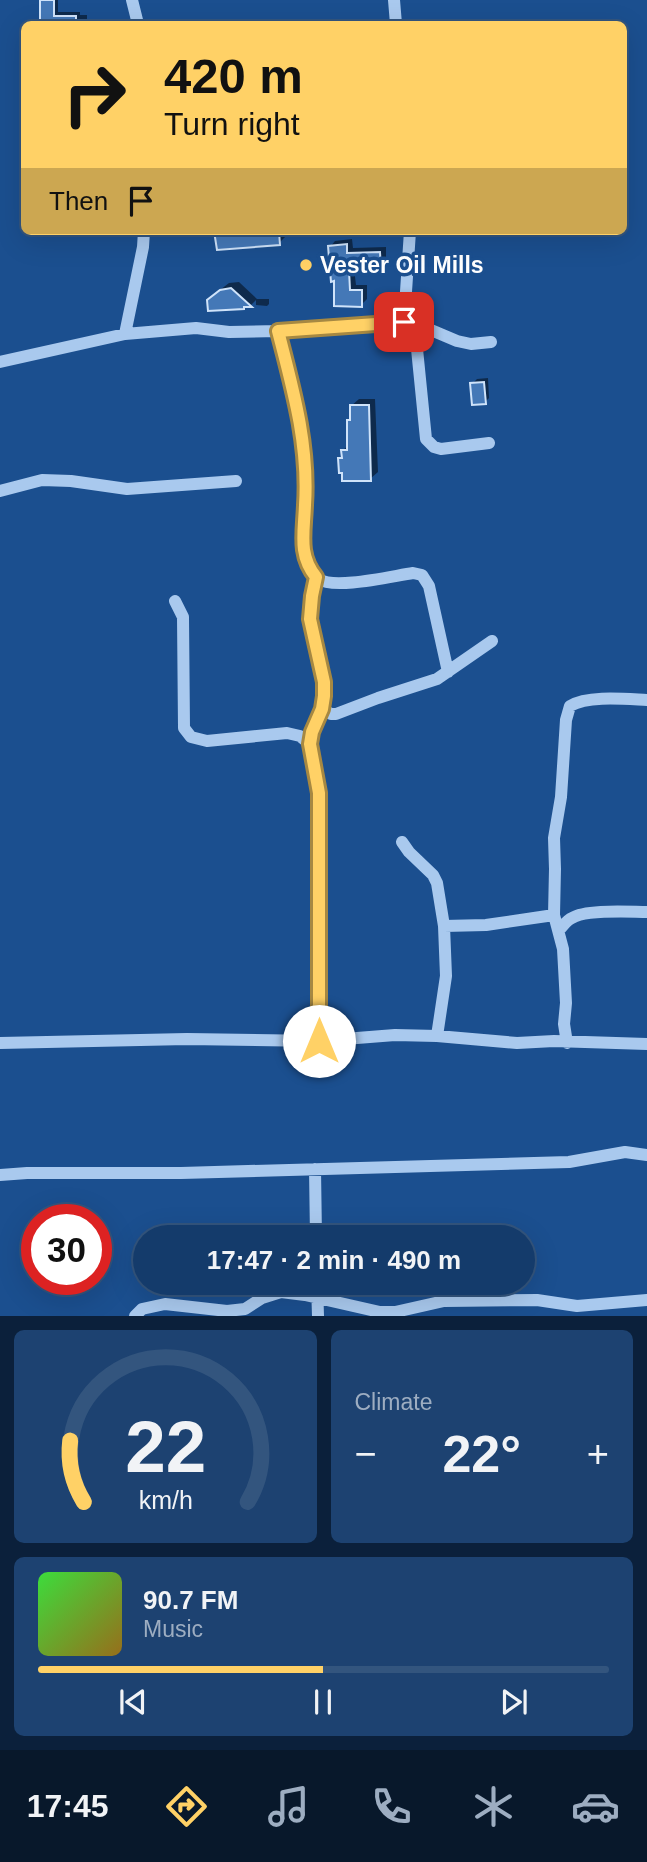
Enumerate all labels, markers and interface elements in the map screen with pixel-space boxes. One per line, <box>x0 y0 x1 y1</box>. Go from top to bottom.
icon: right <box>49 49 140 140</box>
text: 420 m <box>164 49 303 103</box>
text: Turn right <box>164 106 300 142</box>
icon: arrive <box>122 182 160 220</box>
text: Then <box>49 186 108 216</box>
place label: Vester Oil Mills <box>320 252 484 278</box>
marker: Vester Oil Mills <box>298 257 314 273</box>
pin <box>374 292 434 352</box>
icon: arrive <box>385 303 423 341</box>
position arrow <box>282 1004 356 1078</box>
speed limit sign: 30 <box>21 1204 112 1295</box>
text: 17:47 · 2 min · 490 m <box>207 1245 461 1275</box>
text: Climate <box>355 1389 432 1415</box>
text: 22 <box>125 1407 206 1488</box>
text: 22° <box>442 1425 521 1483</box>
text: − <box>355 1433 377 1475</box>
text: + <box>587 1433 609 1475</box>
text: km/h <box>138 1486 192 1514</box>
text: 90.7 FM <box>143 1585 238 1615</box>
text: Music <box>143 1616 203 1642</box>
icon: previous <box>114 1683 152 1721</box>
icon: pause <box>304 1683 342 1721</box>
icon: next <box>495 1683 533 1721</box>
icon: directions <box>162 1782 211 1831</box>
icon: music <box>264 1782 313 1831</box>
icon: phone <box>367 1782 416 1831</box>
icon: climate <box>469 1782 518 1831</box>
icon: car <box>571 1782 620 1831</box>
text: 17:45 <box>27 1788 109 1824</box>

